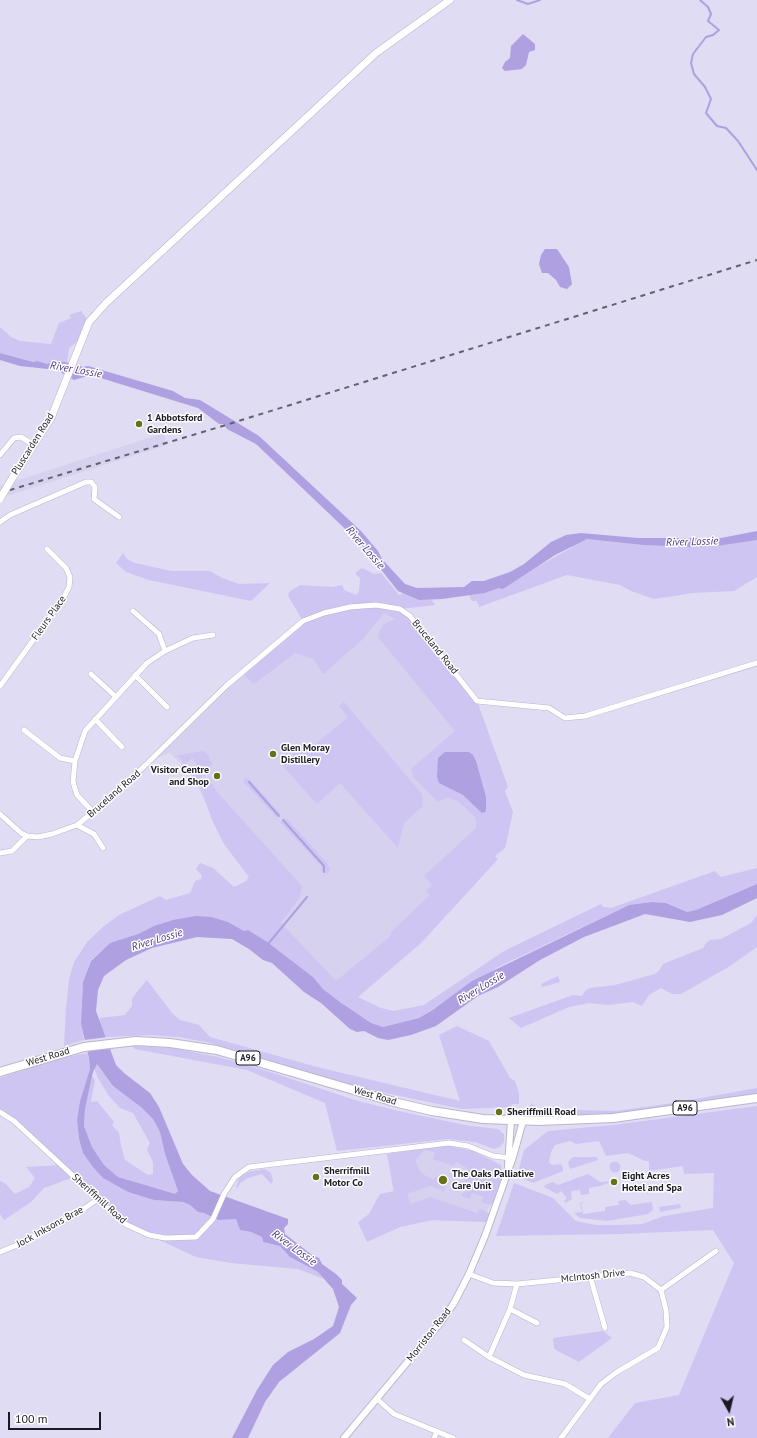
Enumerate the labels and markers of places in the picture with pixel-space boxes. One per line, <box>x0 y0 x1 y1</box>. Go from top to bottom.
place label: 1 Abbotsford Gardens <box>147 412 202 436</box>
marker: 1 Abbotsford Gardens <box>134 419 144 429</box>
place label: Glen Moray Distillery <box>281 742 330 766</box>
marker: Glen Moray Distillery <box>268 749 278 759</box>
place label: Visitor Centre and Shop <box>151 764 209 788</box>
marker: Visitor Centre and Shop <box>212 771 222 781</box>
place label: Sheriffmill Road <box>507 1106 576 1118</box>
marker: Sheriffmill Road <box>494 1107 504 1117</box>
place label: Sherrifmill Motor Co <box>324 1165 369 1188</box>
place label: The Oaks Palliative Care Unit <box>452 1168 534 1192</box>
place label: Eight Acres Hotel and Spa <box>622 1170 682 1194</box>
marker: Sherrifmill Motor Co <box>311 1172 321 1182</box>
marker: The Oaks Palliative Care Unit <box>437 1174 449 1186</box>
marker: Eight Acres Hotel and Spa <box>609 1177 619 1187</box>

